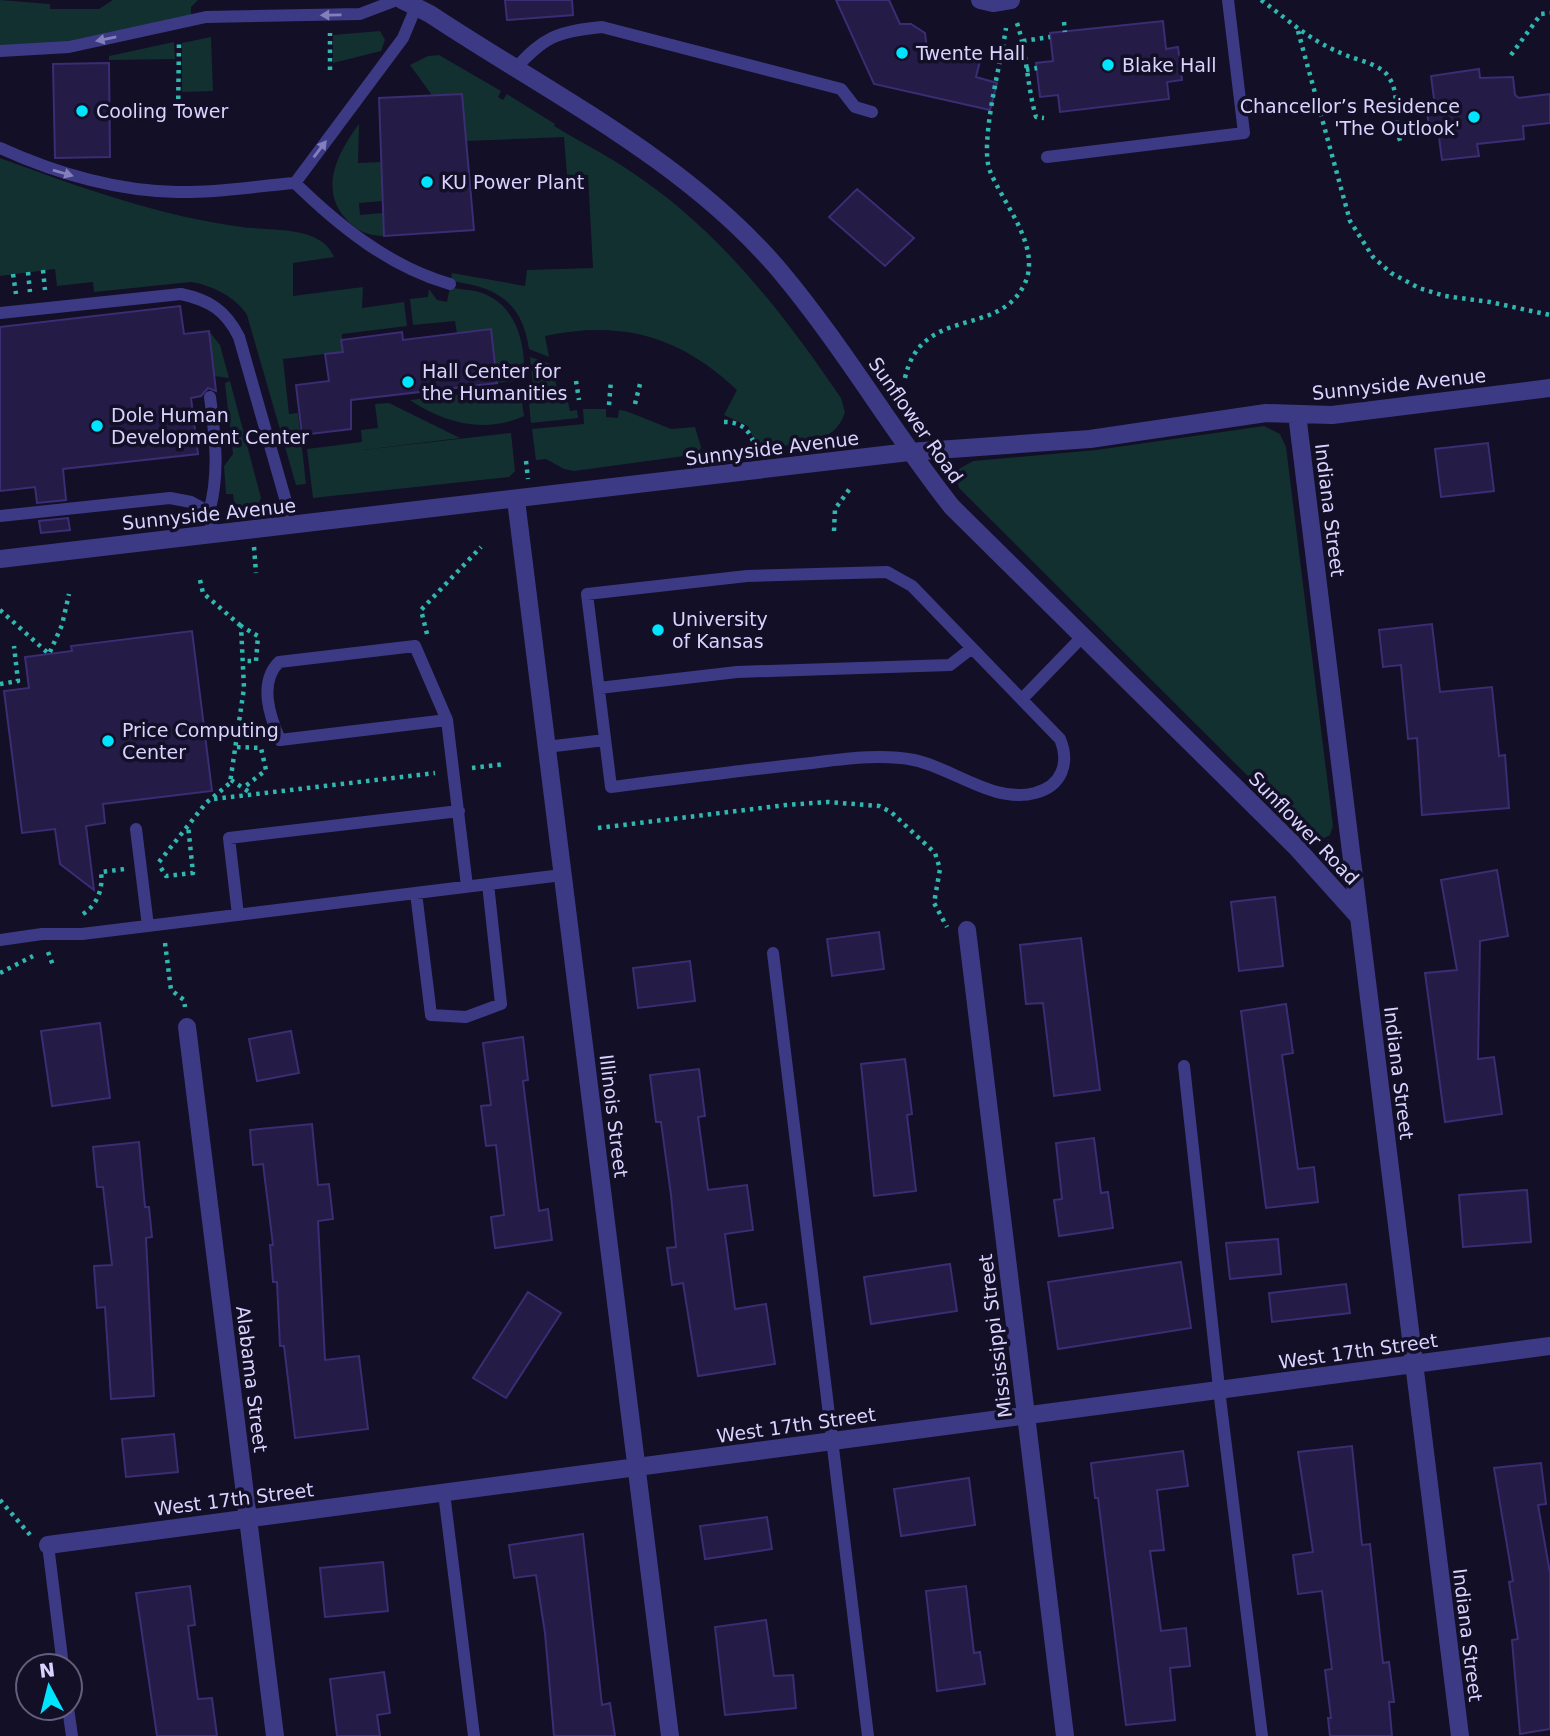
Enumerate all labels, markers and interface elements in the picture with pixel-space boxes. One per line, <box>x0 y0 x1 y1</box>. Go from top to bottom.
one-way arrow <box>320 9 342 20</box>
one-way arrow <box>95 33 117 44</box>
place label: Twente Hall <box>915 42 1025 64</box>
marker: Twente Hall <box>894 45 910 61</box>
place label: Blake Hall <box>1122 54 1217 76</box>
marker: Blake Hall <box>1100 57 1116 73</box>
place label: Chancellor’s Residence 'The Outlook' <box>1240 95 1460 139</box>
place label: Cooling Tower <box>96 100 228 122</box>
marker: Cooling Tower <box>74 103 90 119</box>
marker: Chancellor’s Residence 'The Outlook' <box>1466 109 1482 125</box>
one-way arrow <box>313 140 327 158</box>
one-way arrow <box>53 168 74 178</box>
place label: KU Power Plant <box>441 171 584 193</box>
marker: KU Power Plant <box>419 174 435 190</box>
street label: Sunflower Road <box>864 353 968 487</box>
place label: Hall Center for the Humanities <box>422 360 567 404</box>
street label: Sunnyside Avenue <box>1311 364 1487 404</box>
marker: Hall Center for the Humanities <box>400 374 416 390</box>
place label: Dole Human Development Center <box>111 404 309 448</box>
marker: Dole Human Development Center <box>89 418 105 434</box>
street label: Sunnyside Avenue <box>684 426 860 470</box>
street label: Indiana Street <box>1311 442 1349 578</box>
street label: Sunnyside Avenue <box>121 494 297 534</box>
place label: University of Kansas <box>672 608 768 652</box>
marker: University of Kansas <box>650 622 666 638</box>
place label: Price Computing Center <box>122 719 279 763</box>
marker: Price Computing Center <box>100 733 116 749</box>
street label: Sunflower Road <box>1245 767 1363 889</box>
street label: Indiana Street <box>1380 1005 1418 1141</box>
street label: Illinois Street <box>596 1053 632 1179</box>
street label: Mississippi Street <box>974 1253 1016 1419</box>
street label: Alabama Street <box>232 1304 272 1454</box>
street label: West 17th Street <box>1277 1329 1439 1373</box>
street label: West 17th Street <box>715 1403 877 1447</box>
street label: West 17th Street <box>153 1478 315 1520</box>
street label: Indiana Street <box>1449 1567 1487 1703</box>
north arrow <box>14 1652 84 1722</box>
text: N <box>38 1658 56 1682</box>

